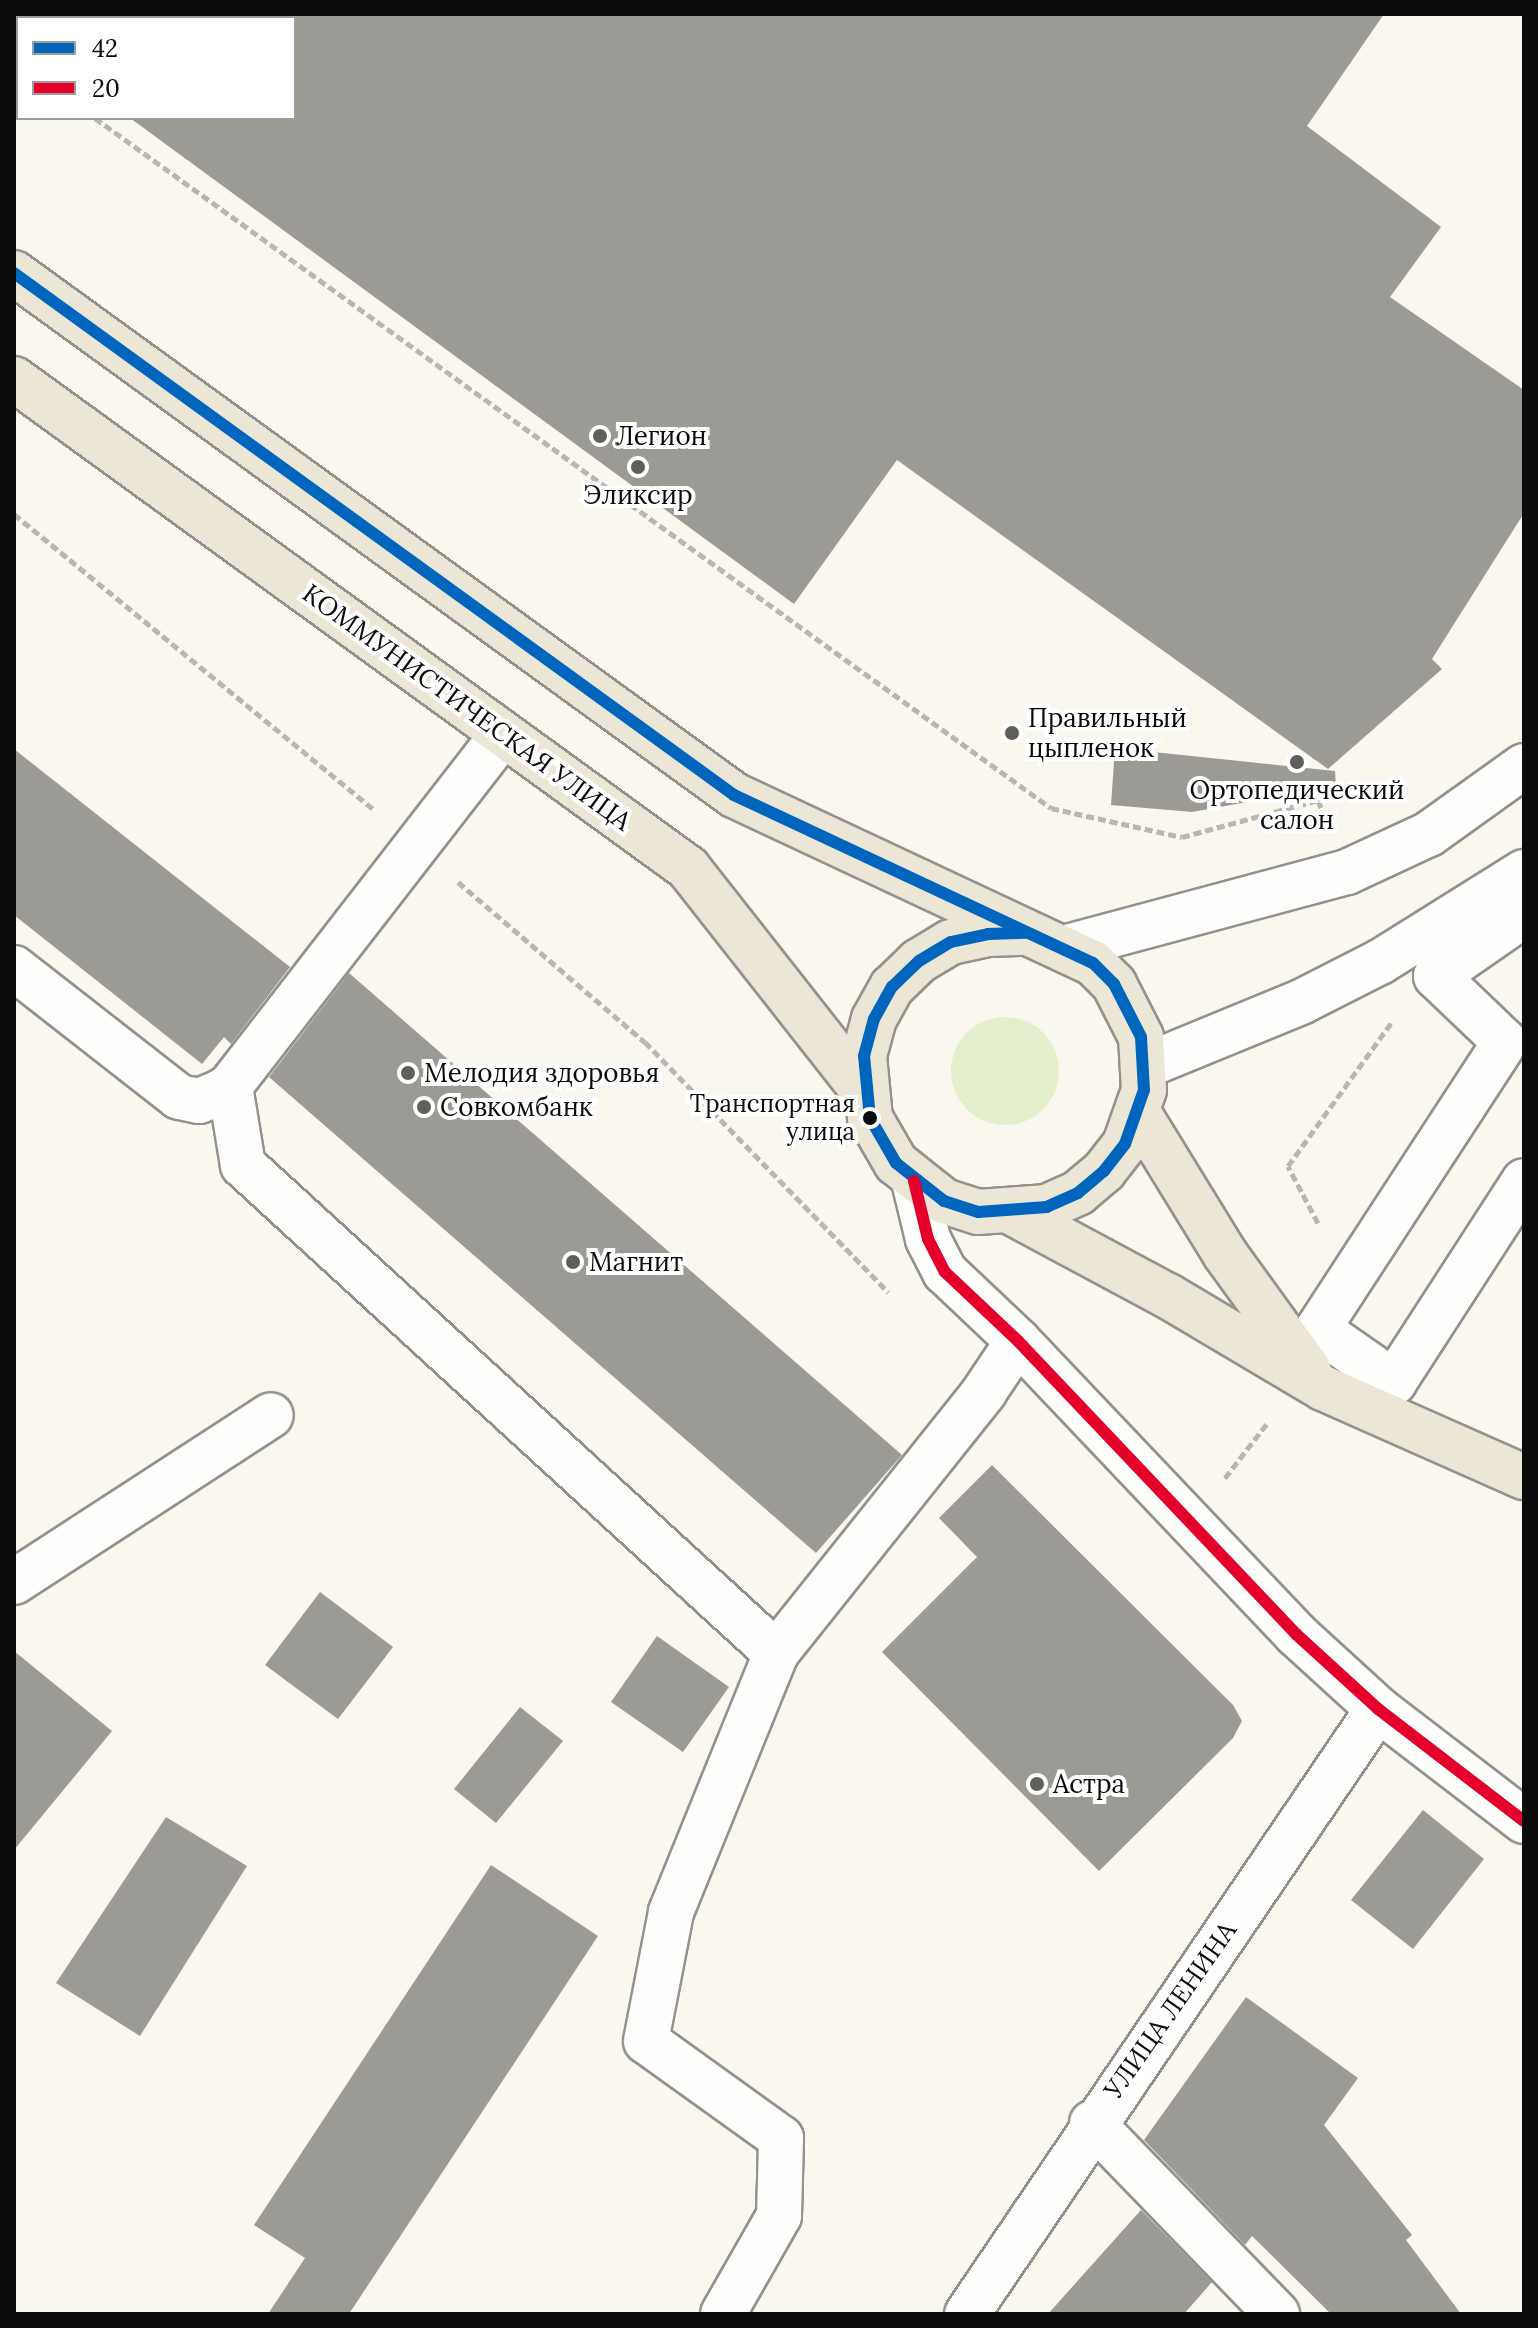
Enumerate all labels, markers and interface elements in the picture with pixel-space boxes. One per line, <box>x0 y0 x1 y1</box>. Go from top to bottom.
legend <box>16 16 296 120</box>
text: 42 <box>92 33 118 64</box>
text: 20 <box>92 73 120 104</box>
place label: Легион <box>616 420 707 452</box>
marker: Легион <box>591 427 609 445</box>
marker: Эликсир <box>629 458 647 476</box>
place label: Эликсир <box>583 479 693 511</box>
street label: КОММУНИСТИЧЕСКАЯ УЛИЦА <box>297 577 637 837</box>
place label: Правильный цыпленок <box>1028 702 1187 764</box>
marker: Правильный цыпленок <box>1003 724 1021 742</box>
marker: Ортопедический салон <box>1288 753 1306 771</box>
place label: Ортопедический салон <box>1190 774 1404 836</box>
place label: Мелодия здоровья <box>424 1057 659 1089</box>
marker: Мелодия здоровья <box>399 1064 417 1082</box>
place label: Транспортная улица <box>690 1090 855 1146</box>
place label: Совкомбанк <box>440 1091 593 1123</box>
marker: Совкомбанк <box>415 1098 433 1116</box>
marker: Транспортная улица <box>862 1110 878 1126</box>
place label: Магнит <box>589 1246 683 1278</box>
marker: Магнит <box>564 1253 582 1271</box>
place label: Астра <box>1053 1768 1125 1800</box>
marker: Астра <box>1028 1775 1046 1793</box>
street label: УЛИЦА ЛЕНИНА <box>1097 1915 1243 2105</box>

